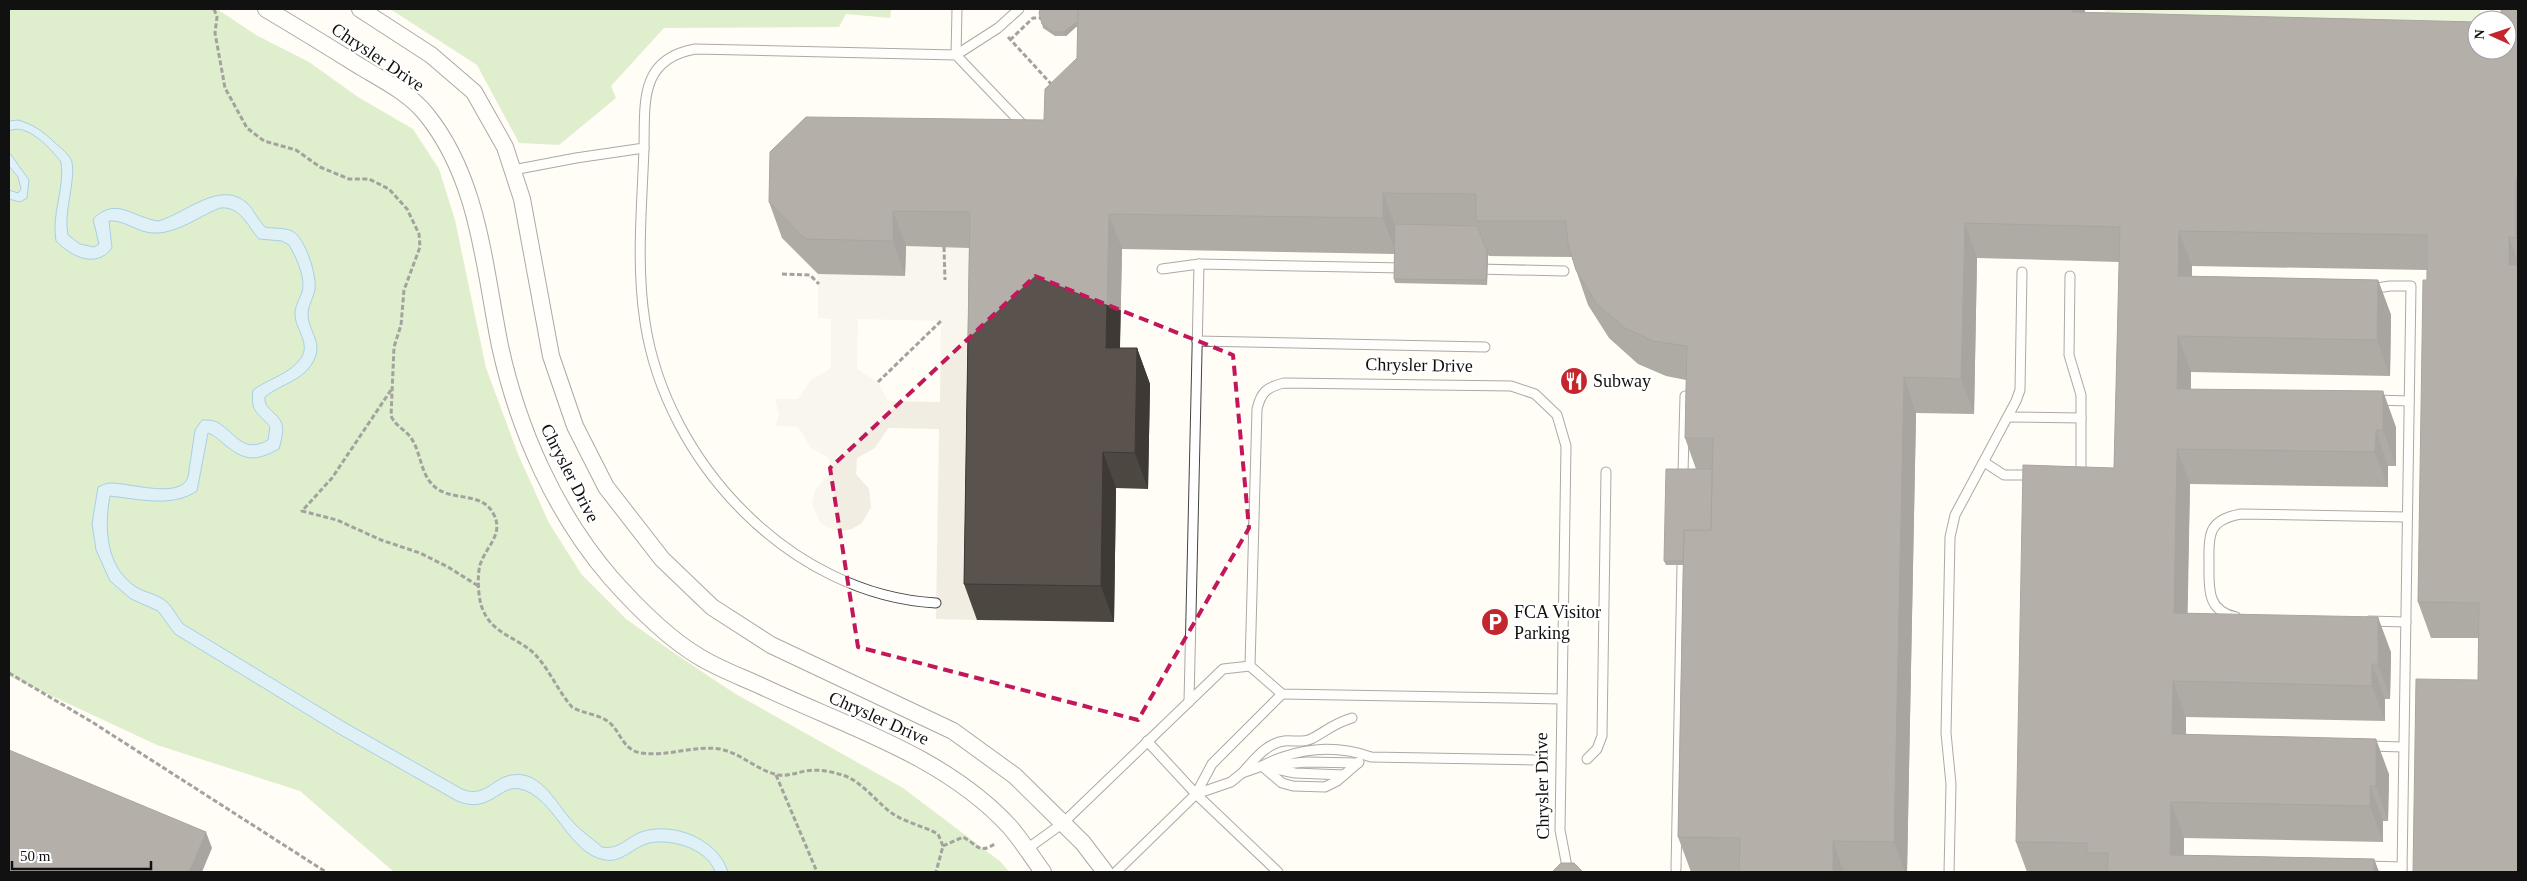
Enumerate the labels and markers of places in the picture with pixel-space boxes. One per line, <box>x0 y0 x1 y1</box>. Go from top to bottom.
restaurant icon: Subway <box>1559 366 1589 396</box>
place label: Subway <box>1593 371 1651 391</box>
place label: FCA Visitor Parking <box>1514 602 1601 643</box>
parking icon: FCA Visitor Parking <box>1480 607 1510 637</box>

